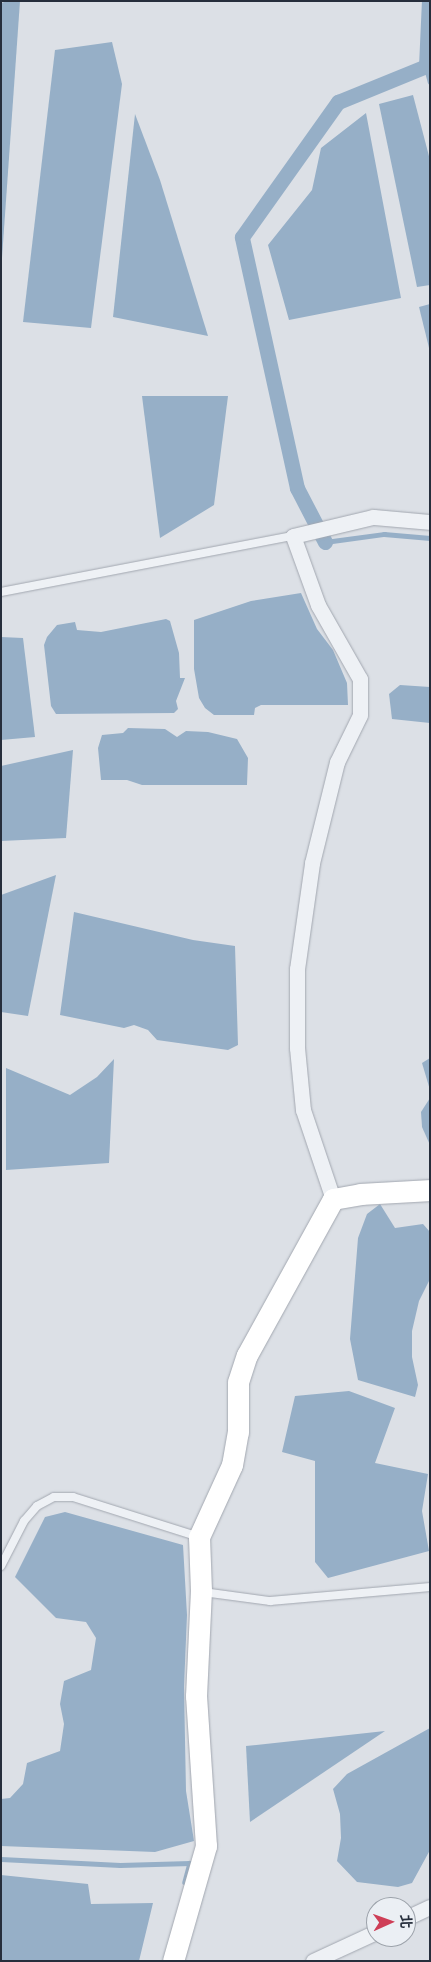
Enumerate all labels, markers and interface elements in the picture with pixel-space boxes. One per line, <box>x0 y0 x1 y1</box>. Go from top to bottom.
north arrow <box>366 1897 416 1947</box>
text: 北 <box>397 1914 414 1929</box>

